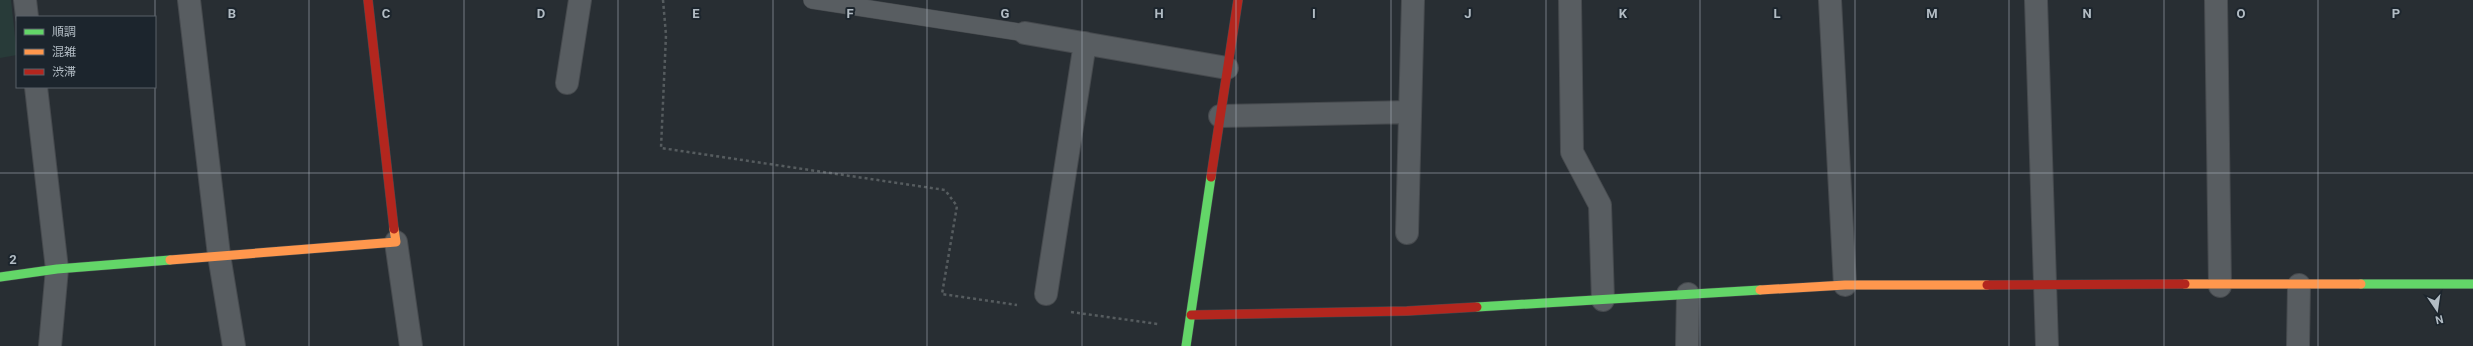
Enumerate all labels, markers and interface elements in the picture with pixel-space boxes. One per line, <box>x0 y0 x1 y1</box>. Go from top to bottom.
text: B <box>228 6 236 21</box>
text: C <box>382 6 391 21</box>
text: D <box>537 6 545 21</box>
text: E <box>692 6 700 21</box>
text: F <box>846 6 854 21</box>
text: G <box>1001 6 1010 21</box>
text: H <box>1154 6 1164 21</box>
text: I <box>1312 6 1316 21</box>
text: J <box>1464 6 1472 21</box>
text: K <box>1619 6 1628 21</box>
text: L <box>1773 6 1781 21</box>
text: M <box>1926 6 1938 21</box>
text: N <box>2082 6 2092 21</box>
text: O <box>2237 6 2246 21</box>
text: P <box>2392 6 2400 21</box>
legend <box>16 16 156 88</box>
text: 順調 <box>52 25 76 39</box>
text: 混雑 <box>52 45 76 59</box>
text: 渋滞 <box>52 65 76 79</box>
text: 2 <box>9 252 17 267</box>
north arrow <box>2417 290 2457 330</box>
text: N <box>2434 312 2444 327</box>

